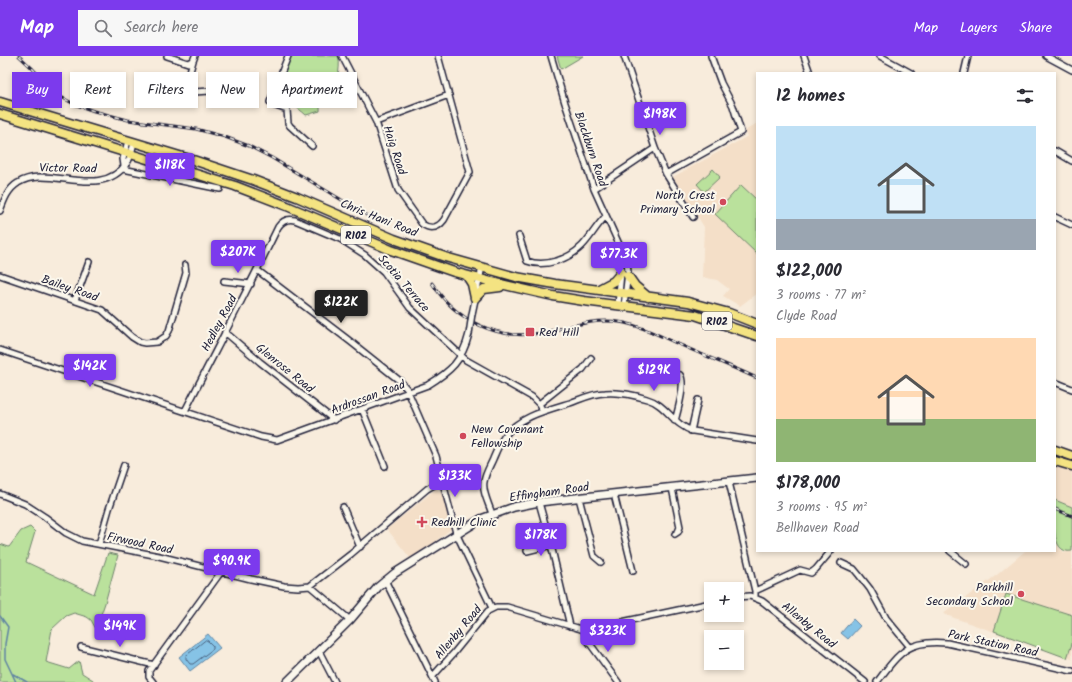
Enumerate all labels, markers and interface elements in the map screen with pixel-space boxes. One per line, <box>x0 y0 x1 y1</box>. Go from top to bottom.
search box <box>78 10 358 46</box>
text: Map <box>20 13 54 43</box>
text: Search here <box>124 16 198 40</box>
icon: search <box>92 17 114 39</box>
text: Map <box>914 17 938 39</box>
text: Layers <box>960 17 998 39</box>
text: Share <box>1020 17 1052 39</box>
chip: Buy <box>12 72 62 108</box>
chip: Rent <box>70 72 126 108</box>
chip: Filters <box>134 72 198 108</box>
chip: New <box>206 72 259 108</box>
chip: Apartment <box>267 72 357 108</box>
text: 12 homes <box>776 83 845 110</box>
icon: filters <box>1014 85 1036 107</box>
pin: $198K <box>632 102 688 136</box>
text: $198K <box>643 104 677 125</box>
street label: Blackburn Road <box>569 109 613 190</box>
street label: Haig Road <box>378 123 412 178</box>
icon: home <box>870 152 942 224</box>
pin: $118K <box>142 153 198 187</box>
text: $118K <box>154 155 186 176</box>
street label: Victor Road <box>39 158 98 179</box>
place label: North Crest Primary School <box>640 186 715 219</box>
street label: Chris Hani Road <box>337 194 421 243</box>
marker: North Crest Primary School <box>718 197 728 207</box>
road number: R102 <box>341 226 371 244</box>
pin: $207K <box>210 240 266 274</box>
text: $207K <box>220 242 256 263</box>
pin: $77.3K <box>586 242 652 276</box>
text: $77.3K <box>600 244 638 265</box>
street label: Scotia Terrace <box>373 250 435 317</box>
text: $122,000 <box>776 258 842 285</box>
street label: Bailey Road <box>39 270 102 307</box>
text: 3 rooms · 77 m² <box>776 285 866 306</box>
street label: Hedley Road <box>196 290 243 355</box>
pin: $122K <box>313 290 369 324</box>
text: $122K <box>324 292 358 313</box>
text: Clyde Road <box>776 306 837 327</box>
road number: R102 <box>702 312 732 330</box>
place label: Red Hill <box>539 323 579 342</box>
marker: Red Hill <box>524 326 536 338</box>
street label: Glenrose Road <box>251 339 319 399</box>
pin: $142K <box>62 354 118 388</box>
text: $142K <box>73 356 107 377</box>
pin: $129K <box>626 358 682 392</box>
text: $129K <box>637 360 671 381</box>
icon: home <box>870 364 942 436</box>
street label: Ardrossan Road <box>328 375 409 420</box>
place label: New Covenant Fellowship <box>471 420 544 453</box>
marker: New Covenant Fellowship <box>458 431 468 441</box>
pin: $133K <box>427 464 483 498</box>
text: $133K <box>438 466 472 487</box>
text: $178,000 <box>776 470 840 497</box>
street label: Effingham Road <box>508 477 591 508</box>
text: 3 rooms · 95 m² <box>776 497 867 518</box>
place label: Redhill Clinic <box>431 513 497 532</box>
marker: Redhill Clinic <box>416 516 428 528</box>
text: Bellhaven Road <box>776 518 859 539</box>
pin: $178K <box>513 523 569 557</box>
text: $178K <box>524 525 558 546</box>
street label: Firwood Road <box>105 527 176 560</box>
pin: $90.9K <box>199 549 265 583</box>
text: $90.9K <box>213 551 251 572</box>
place label: Parkhill Secondary School <box>926 578 1013 611</box>
map controls <box>704 582 744 670</box>
button: + <box>704 582 744 622</box>
marker: Parkhill Secondary School <box>1016 589 1026 599</box>
street label: Allenby Road <box>777 597 841 654</box>
street label: Allenby Road <box>430 600 487 664</box>
pin: $149K <box>92 614 148 648</box>
text: $149K <box>103 616 137 637</box>
pin: $323K <box>580 619 636 653</box>
text: $323K <box>589 621 627 642</box>
street label: Park Station Road <box>946 625 1041 662</box>
button: − <box>704 630 744 670</box>

